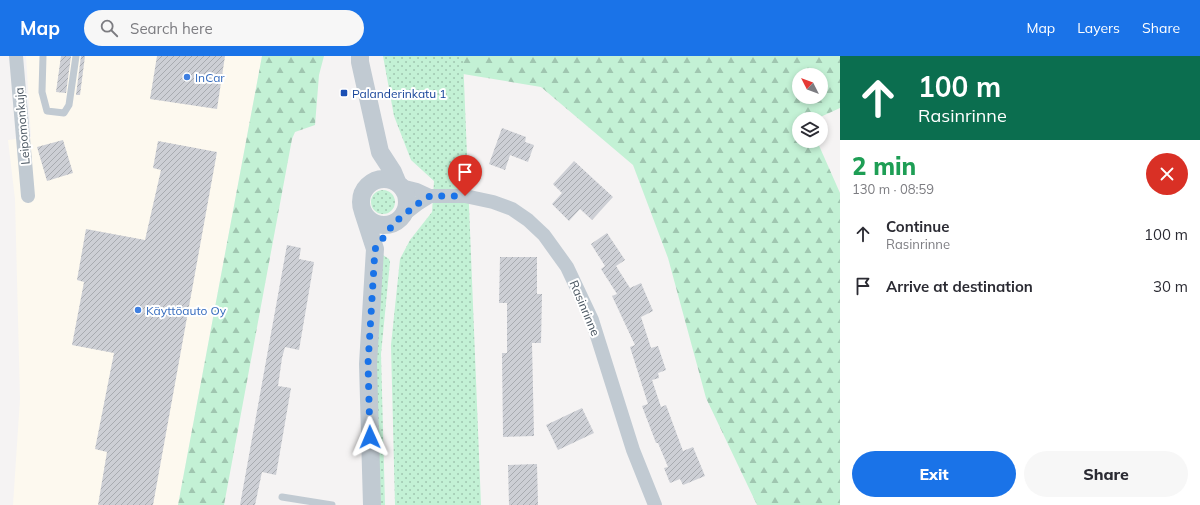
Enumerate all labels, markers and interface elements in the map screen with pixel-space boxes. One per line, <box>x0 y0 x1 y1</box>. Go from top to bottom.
search box <box>84 10 364 46</box>
text: Map <box>20 16 60 40</box>
icon: search <box>98 17 120 39</box>
text: Search here <box>130 19 213 38</box>
text: Map <box>1026 19 1055 37</box>
text: Layers <box>1077 19 1120 37</box>
text: Share <box>1142 19 1180 37</box>
north arrow <box>792 68 828 104</box>
map controls <box>792 68 828 148</box>
text: 100 m <box>918 69 1001 104</box>
place label: InCar <box>195 70 225 85</box>
marker: InCar <box>182 72 192 82</box>
icon: ahead <box>852 72 904 124</box>
place label: Palanderinkatu 1 <box>352 86 447 101</box>
street label: Leipomonkuja <box>11 87 33 165</box>
marker: Palanderinkatu 1 <box>339 88 349 98</box>
text: Rasinrinne <box>918 104 1007 127</box>
button: layers <box>792 112 828 148</box>
text: 2 min <box>852 151 916 181</box>
button: close <box>1146 153 1188 195</box>
pin <box>448 155 482 196</box>
icon: arrive <box>454 161 476 183</box>
text: 130 m · 08:59 <box>852 181 934 197</box>
text: Continue <box>886 217 949 236</box>
icon: ahead <box>852 223 874 245</box>
text: 100 m <box>1144 225 1188 244</box>
text: Rasinrinne <box>886 236 950 252</box>
icon: arrive <box>852 275 874 297</box>
text: Arrive at destination <box>886 277 1033 296</box>
text: 30 m <box>1153 277 1188 296</box>
street label: Rasinrinne <box>567 278 603 338</box>
place label: Käyttöauto Oy <box>146 303 227 318</box>
marker: Käyttöauto Oy <box>133 305 143 315</box>
position arrow <box>349 416 391 458</box>
button: Exit <box>852 451 1016 497</box>
button: Share <box>1024 451 1188 497</box>

